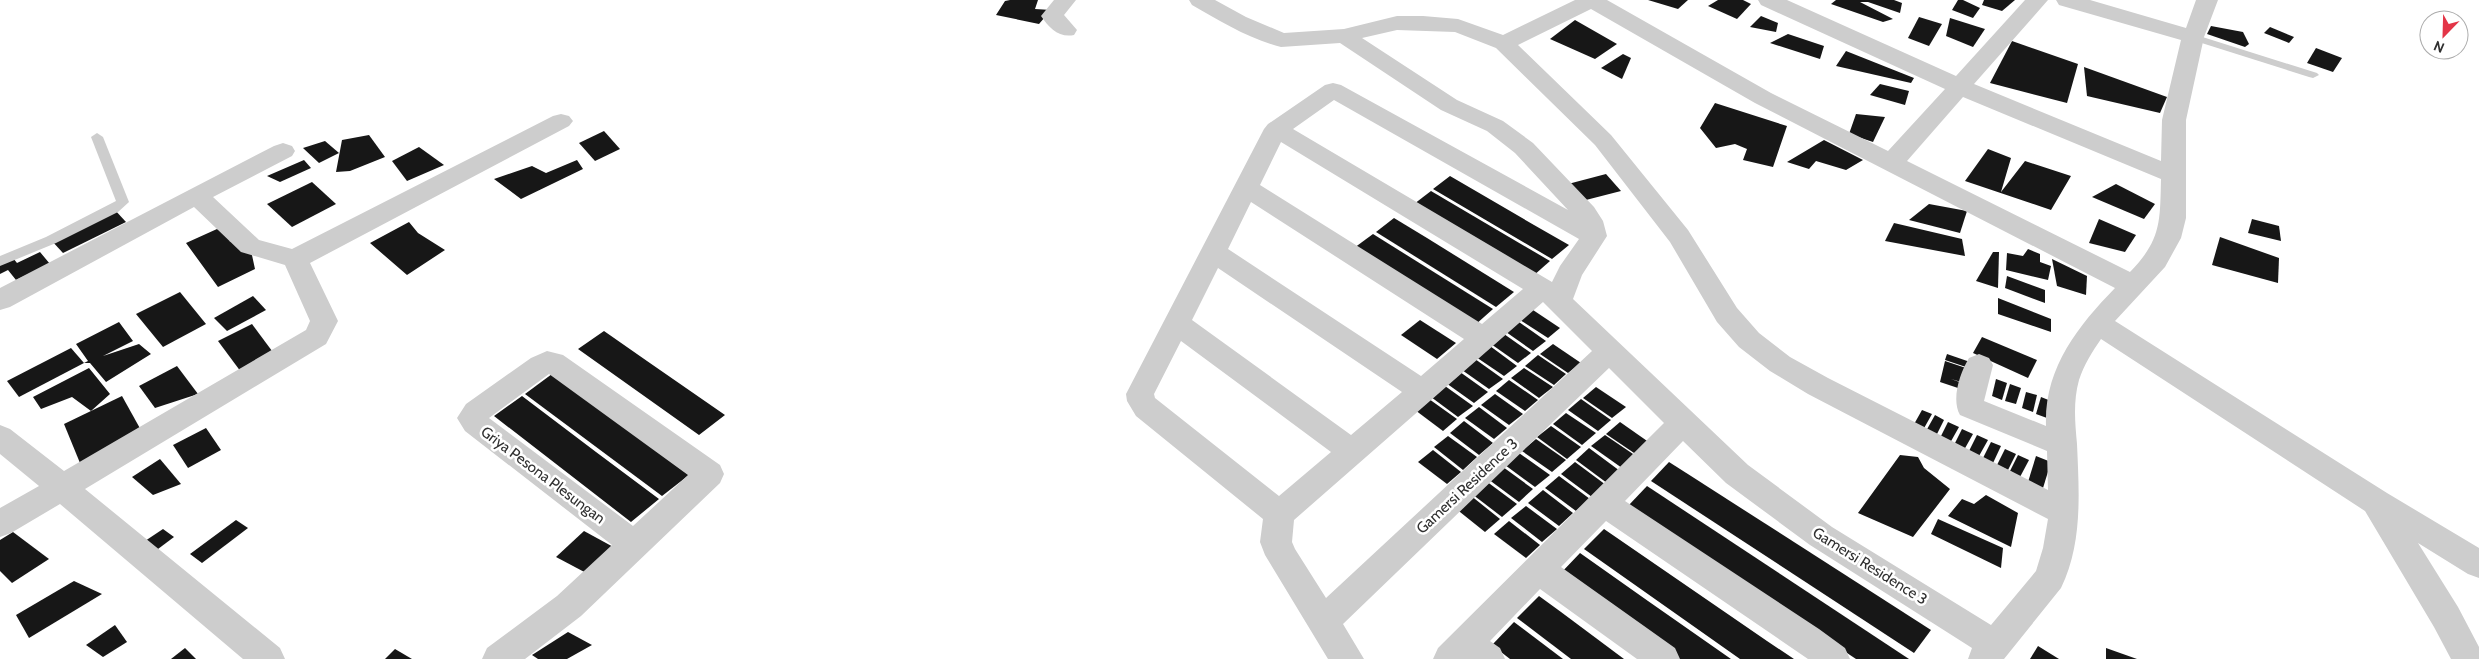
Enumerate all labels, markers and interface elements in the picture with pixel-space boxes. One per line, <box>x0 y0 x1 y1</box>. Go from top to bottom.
north arrow <box>2419 10 2469 60</box>
text: N <box>2431 37 2447 57</box>
street label: Griya Pesona Plesungan <box>477 422 609 528</box>
street label: Gamersi Residence 3 <box>1413 435 1521 537</box>
street label: Gamersi Residence 3 <box>1809 523 1931 609</box>

